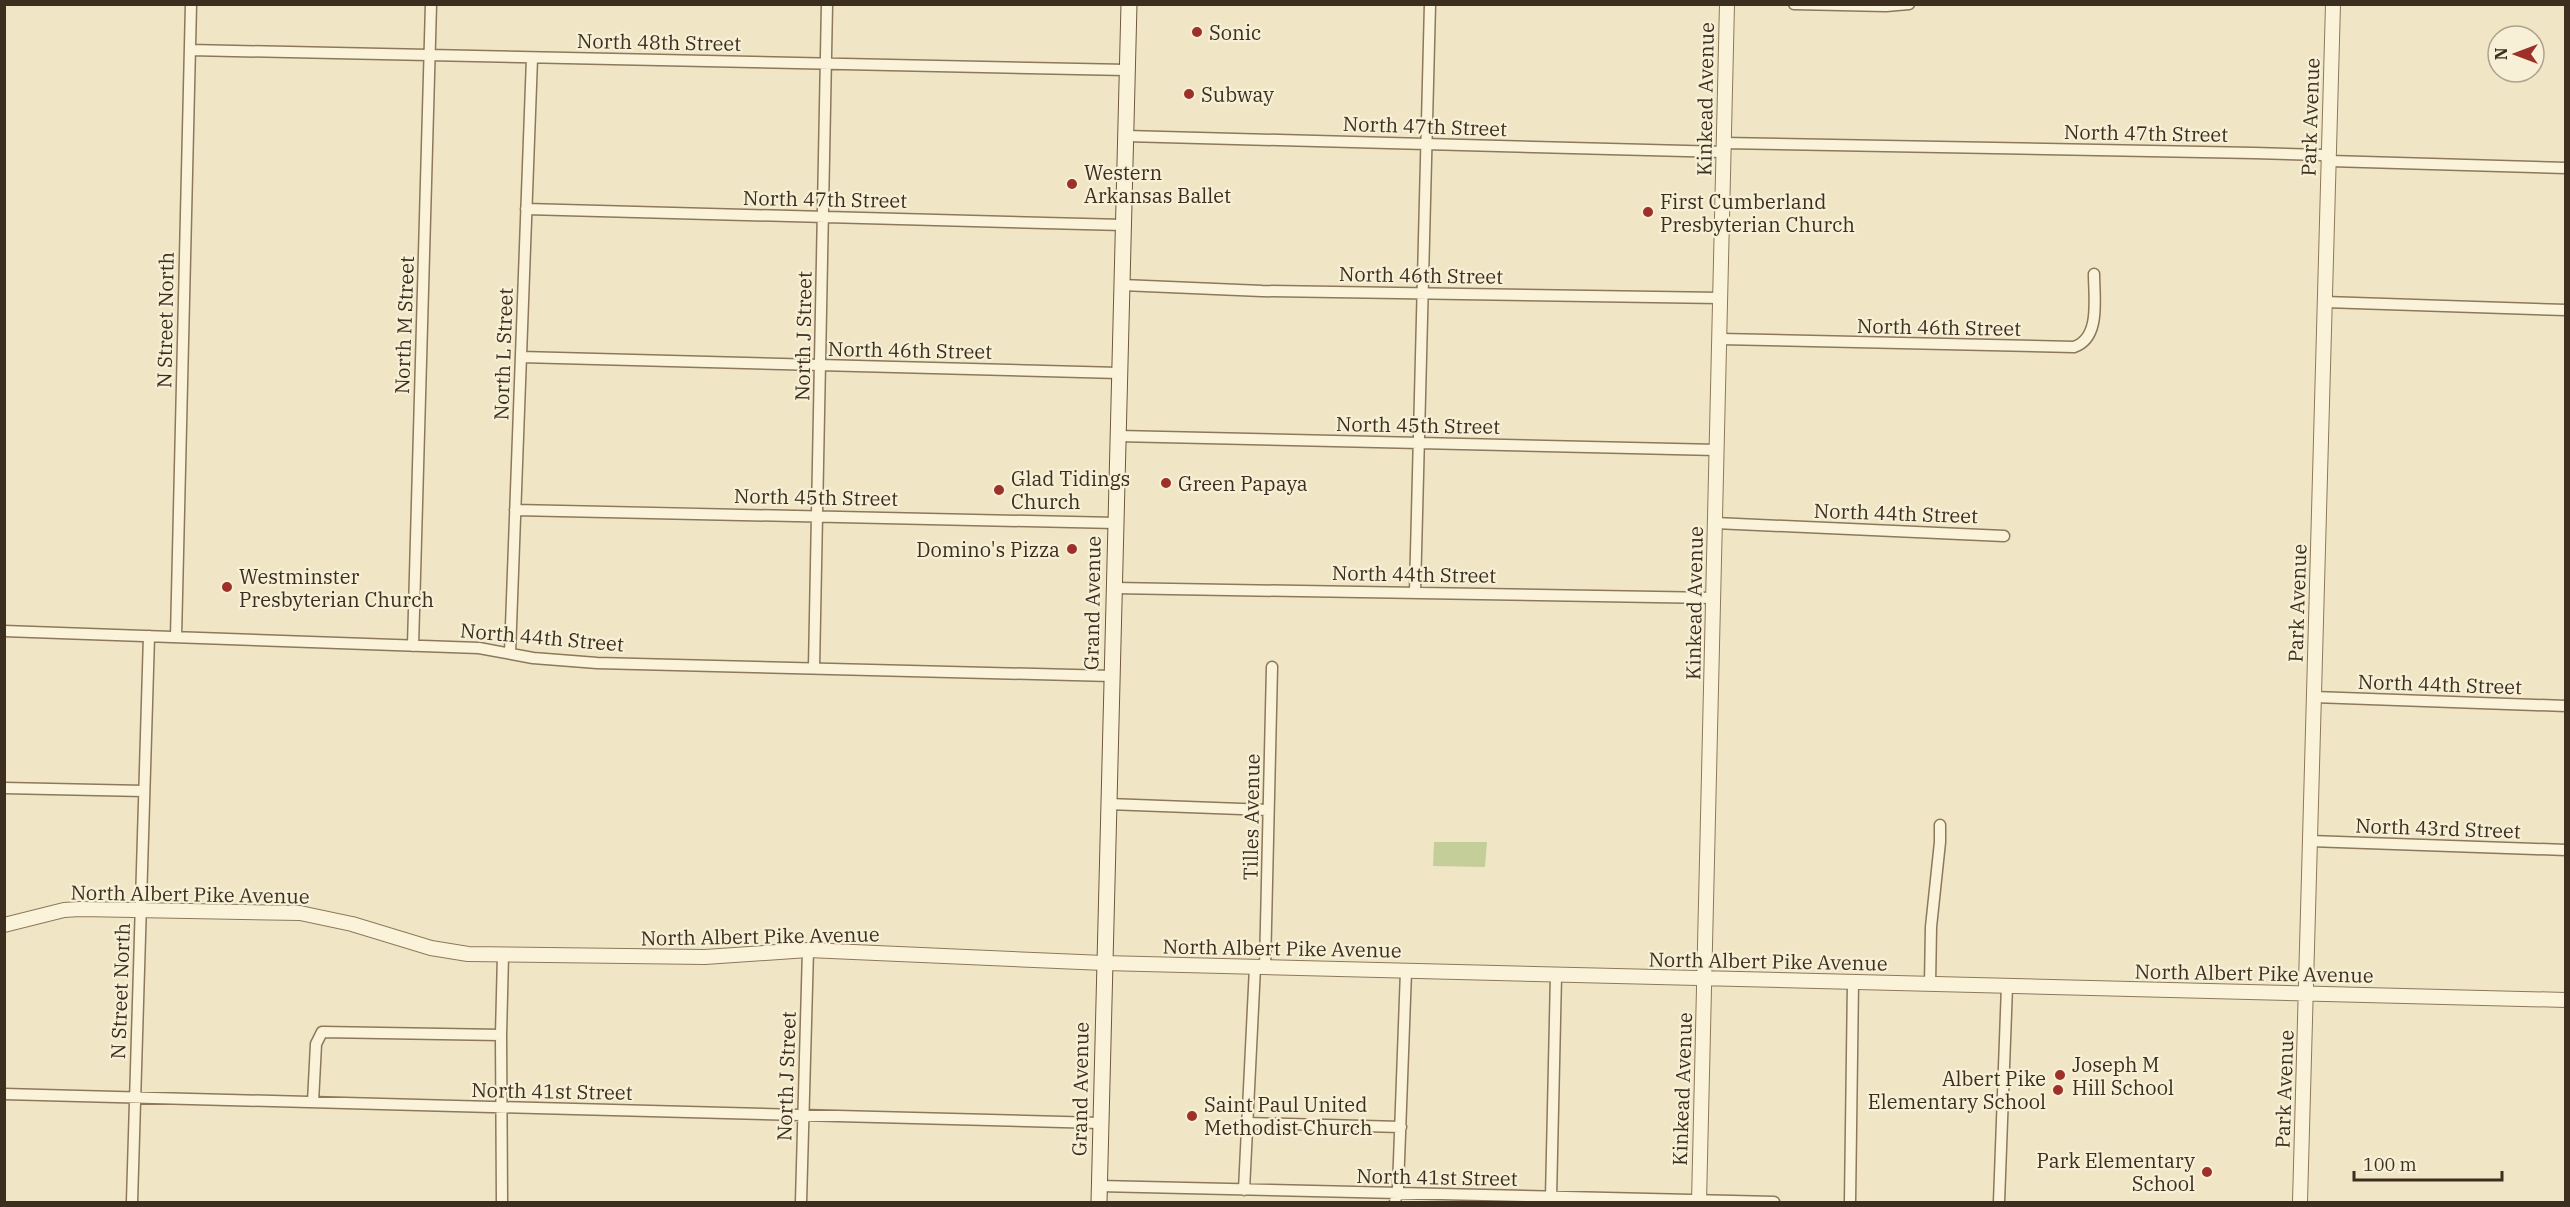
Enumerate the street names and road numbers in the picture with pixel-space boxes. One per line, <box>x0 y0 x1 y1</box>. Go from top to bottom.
street label: Kinkead Avenue <box>1690 22 1720 176</box>
street label: North 48th Street <box>577 27 741 57</box>
street label: Park Avenue <box>2294 57 2326 177</box>
street label: North 47th Street <box>1342 110 1508 142</box>
street label: North 47th Street <box>2064 118 2228 148</box>
street label: North 47th Street <box>743 184 907 214</box>
street label: N Street North <box>150 252 180 388</box>
street label: North M Street <box>388 255 420 395</box>
street label: North 46th Street <box>1339 260 1503 290</box>
street label: North J Street <box>788 271 818 401</box>
street label: North L Street <box>487 287 519 421</box>
street label: North 46th Street <box>1857 312 2021 342</box>
street label: North 46th Street <box>828 335 992 365</box>
street label: North 45th Street <box>1336 410 1500 440</box>
street label: North 45th Street <box>734 482 898 512</box>
street label: North 44th Street <box>1813 497 1979 529</box>
street label: Kinkead Avenue <box>1679 526 1709 680</box>
street label: Grand Avenue <box>1077 536 1107 670</box>
street label: Park Avenue <box>2281 543 2313 663</box>
street label: North 44th Street <box>1332 559 1496 589</box>
street label: North 44th Street <box>459 616 625 658</box>
street label: North 44th Street <box>2357 668 2523 700</box>
street label: Tilles Avenue <box>1236 753 1266 881</box>
street label: North 43rd Street <box>2355 812 2521 844</box>
street label: North Albert Pike Avenue <box>70 878 310 910</box>
street label: North Albert Pike Avenue <box>640 920 880 952</box>
street label: N Street North <box>104 922 136 1060</box>
street label: North Albert Pike Avenue <box>1162 932 1402 964</box>
street label: North Albert Pike Avenue <box>1648 945 1888 977</box>
street label: North Albert Pike Avenue <box>2134 957 2374 989</box>
street label: North J Street <box>770 1011 802 1141</box>
street label: Kinkead Avenue <box>1666 1012 1698 1166</box>
street label: Grand Avenue <box>1065 1022 1095 1156</box>
street label: Park Avenue <box>2268 1029 2300 1149</box>
street label: North 41st Street <box>471 1076 633 1106</box>
street label: North 41st Street <box>1356 1162 1518 1192</box>

